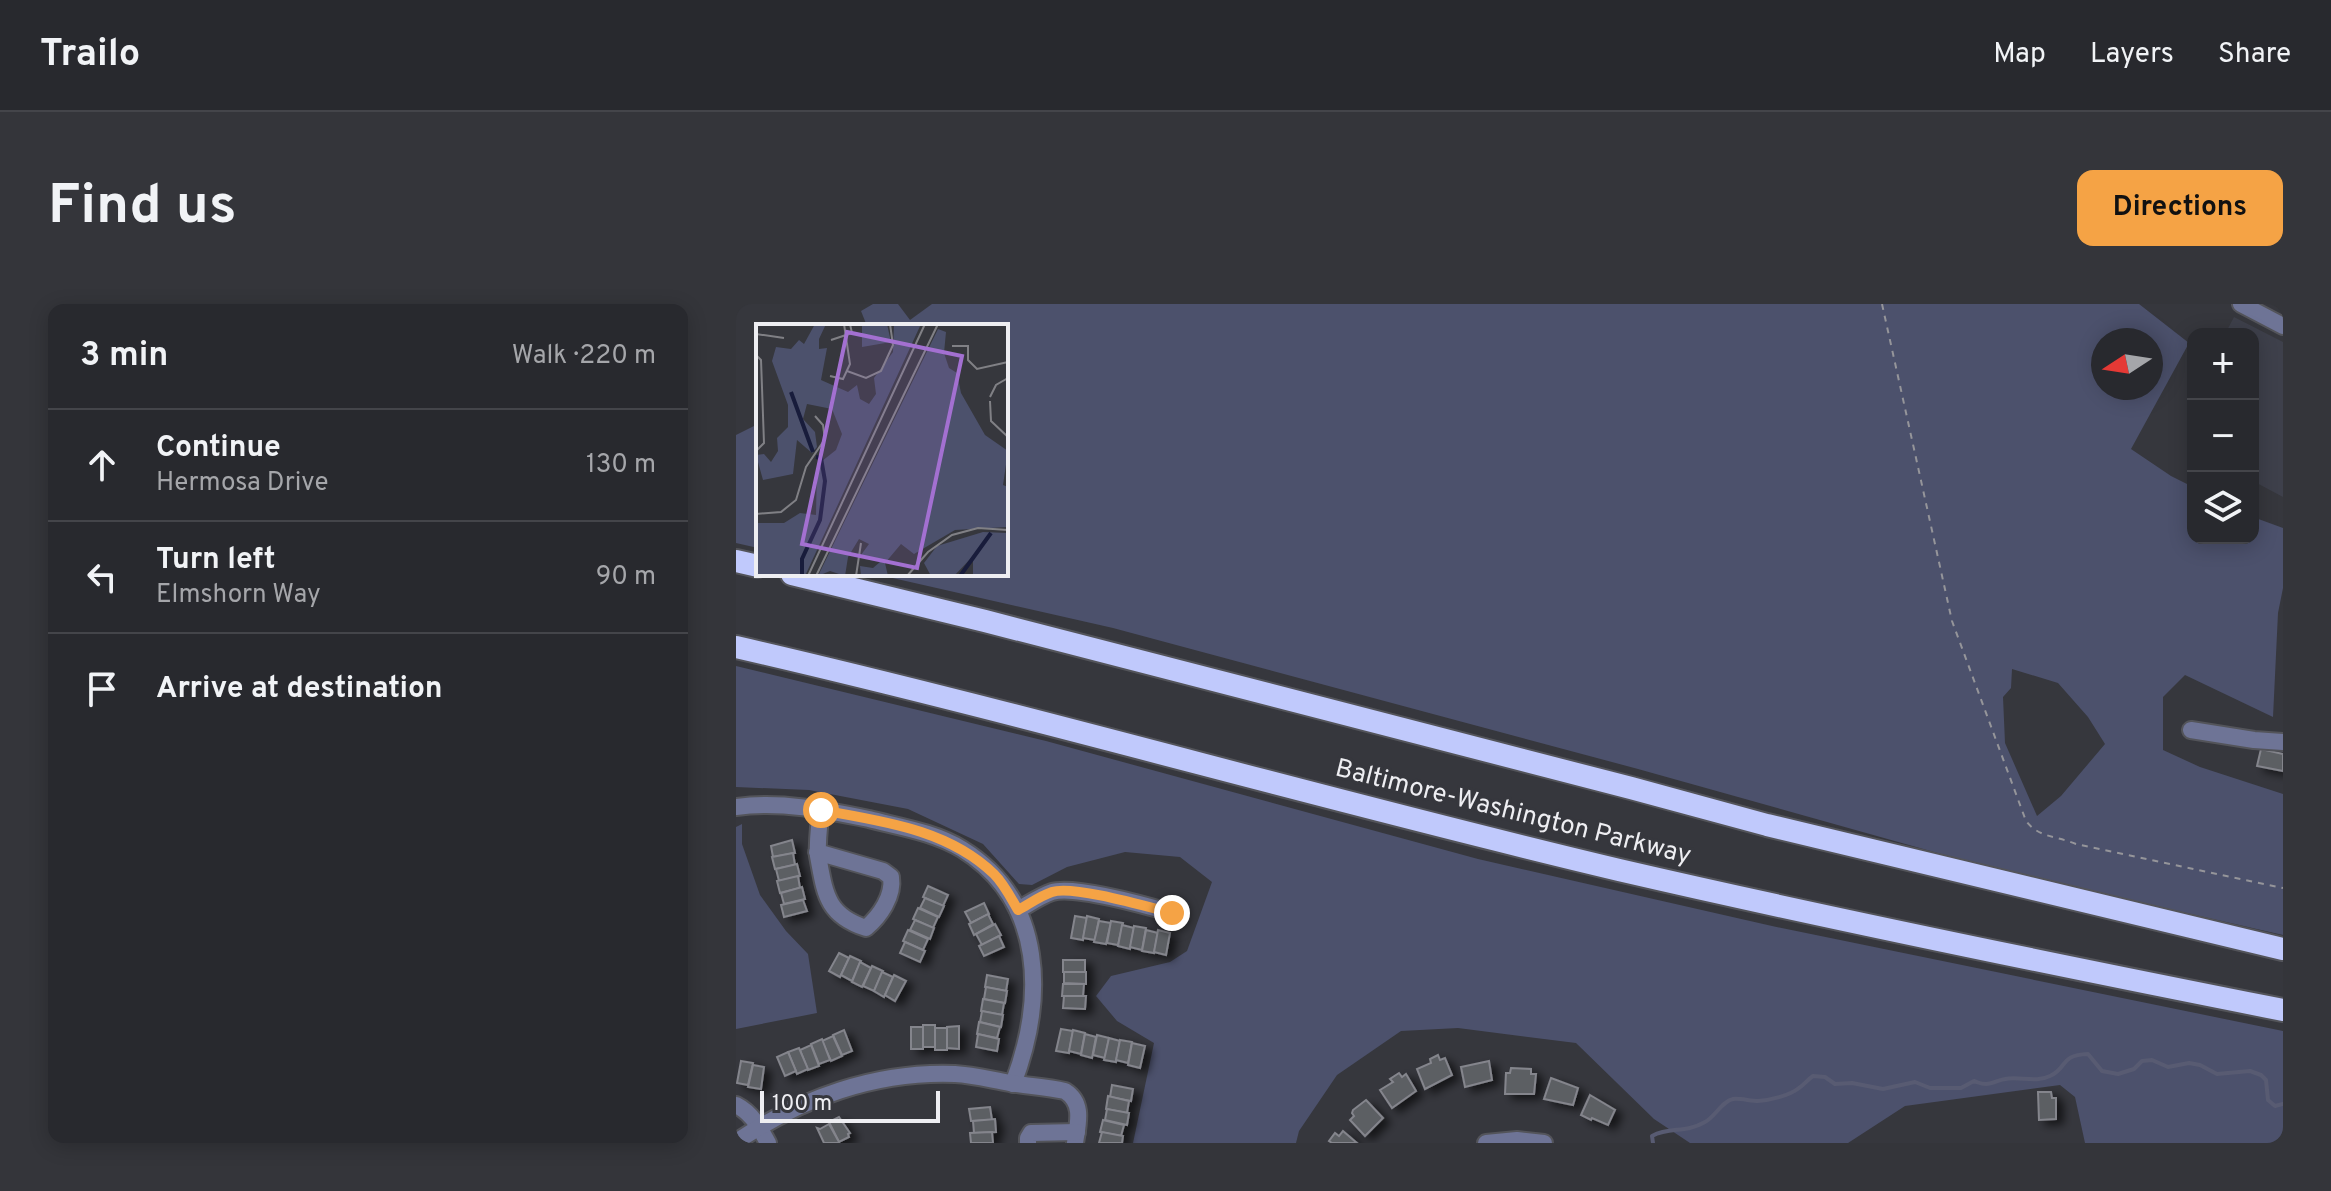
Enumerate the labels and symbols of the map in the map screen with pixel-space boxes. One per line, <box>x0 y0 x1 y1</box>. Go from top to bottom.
inset map <box>756 324 1008 576</box>
north arrow <box>2091 328 2163 400</box>
street label: Baltimore-Washington Parkway <box>1332 753 1694 873</box>
route start <box>803 792 839 828</box>
route end <box>1154 895 1190 931</box>
scale bar <box>760 1087 940 1123</box>

